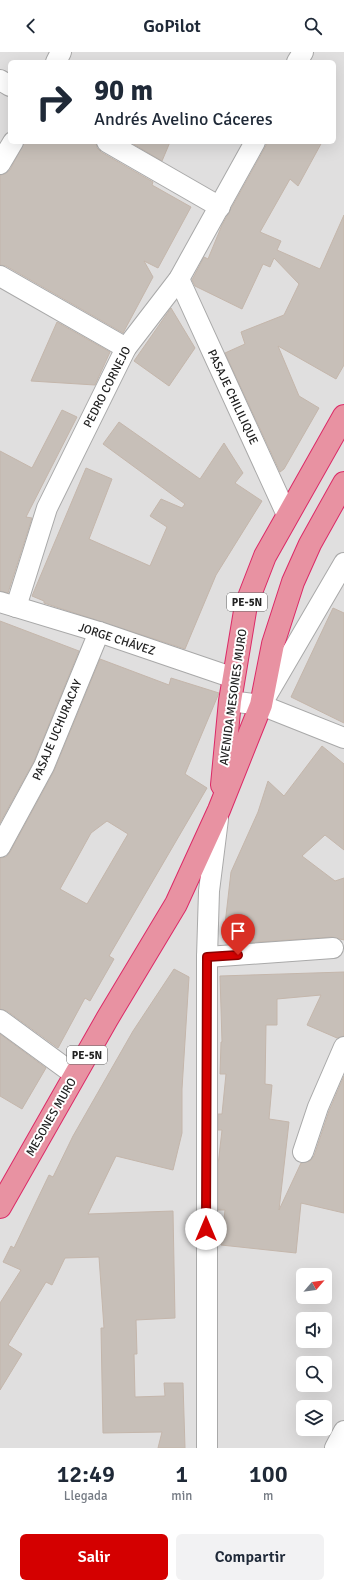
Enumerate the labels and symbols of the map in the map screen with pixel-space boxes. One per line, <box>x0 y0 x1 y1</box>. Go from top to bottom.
street label: PEDRO CORNEJO <box>80 344 134 430</box>
street label: PASAJE CHILILIQUE <box>204 347 261 447</box>
road number: PE-5N <box>227 593 267 611</box>
street label: JORGE CHÁVEZ <box>77 620 157 659</box>
street label: AVENIDA MESONES MURO <box>216 628 251 766</box>
street label: PASAJE UCHURACAY <box>29 677 85 783</box>
pin <box>221 914 255 955</box>
road number: PE-5N <box>67 1046 107 1064</box>
street label: MESONES MURO <box>23 1075 80 1159</box>
position arrow <box>185 1208 227 1250</box>
north arrow <box>296 1268 332 1304</box>

